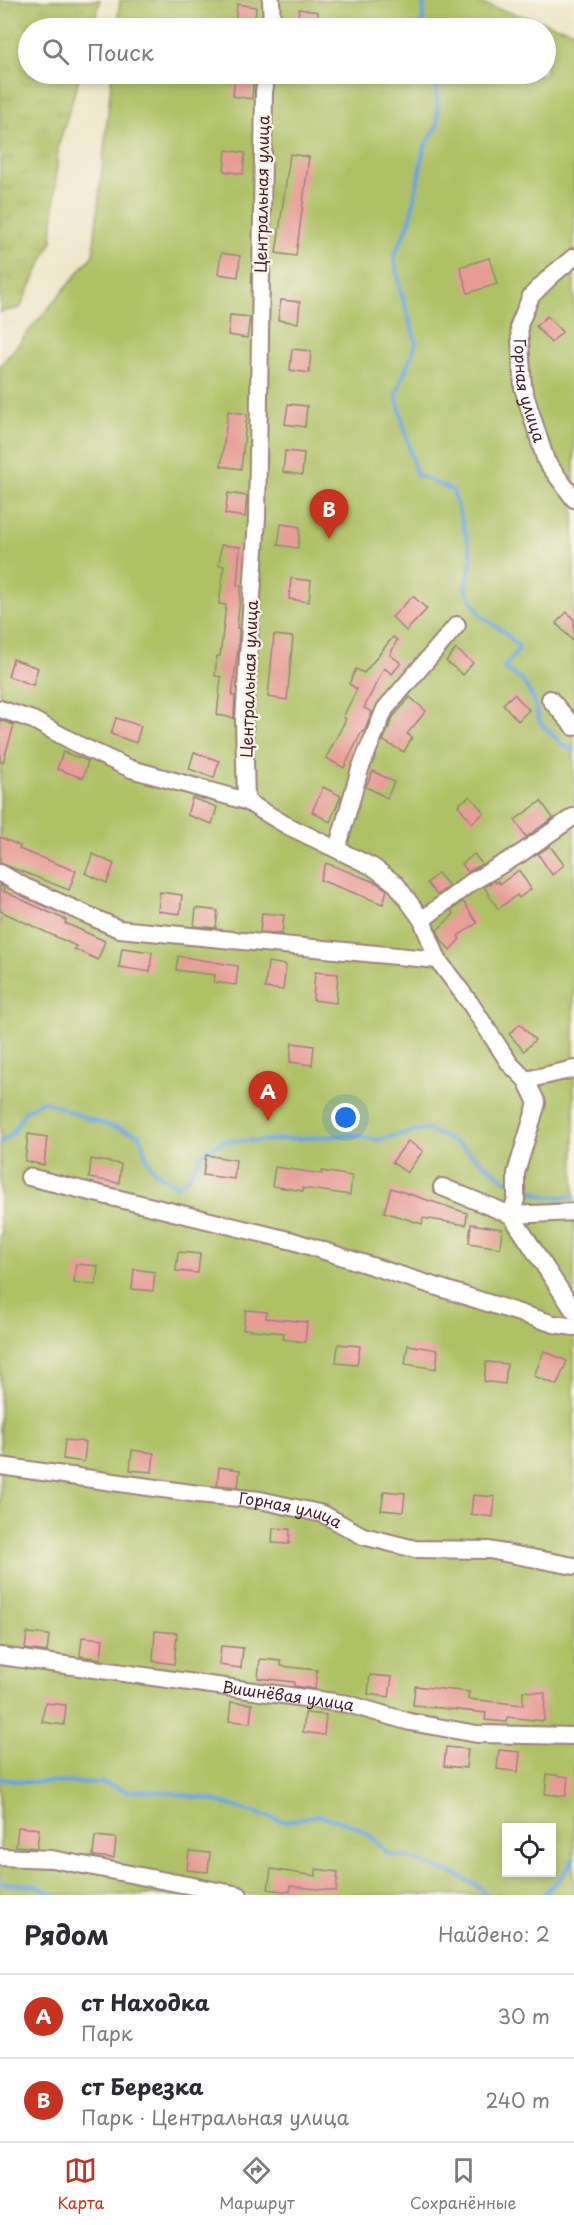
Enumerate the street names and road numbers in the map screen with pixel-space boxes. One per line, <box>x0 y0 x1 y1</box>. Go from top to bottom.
street label: Центральная улица <box>248 115 274 273</box>
street label: Горная улица <box>509 338 552 445</box>
street label: Центральная улица <box>233 600 263 758</box>
street label: Горная улица <box>238 1485 347 1533</box>
street label: Вишнёвая улица <box>221 1674 358 1716</box>

